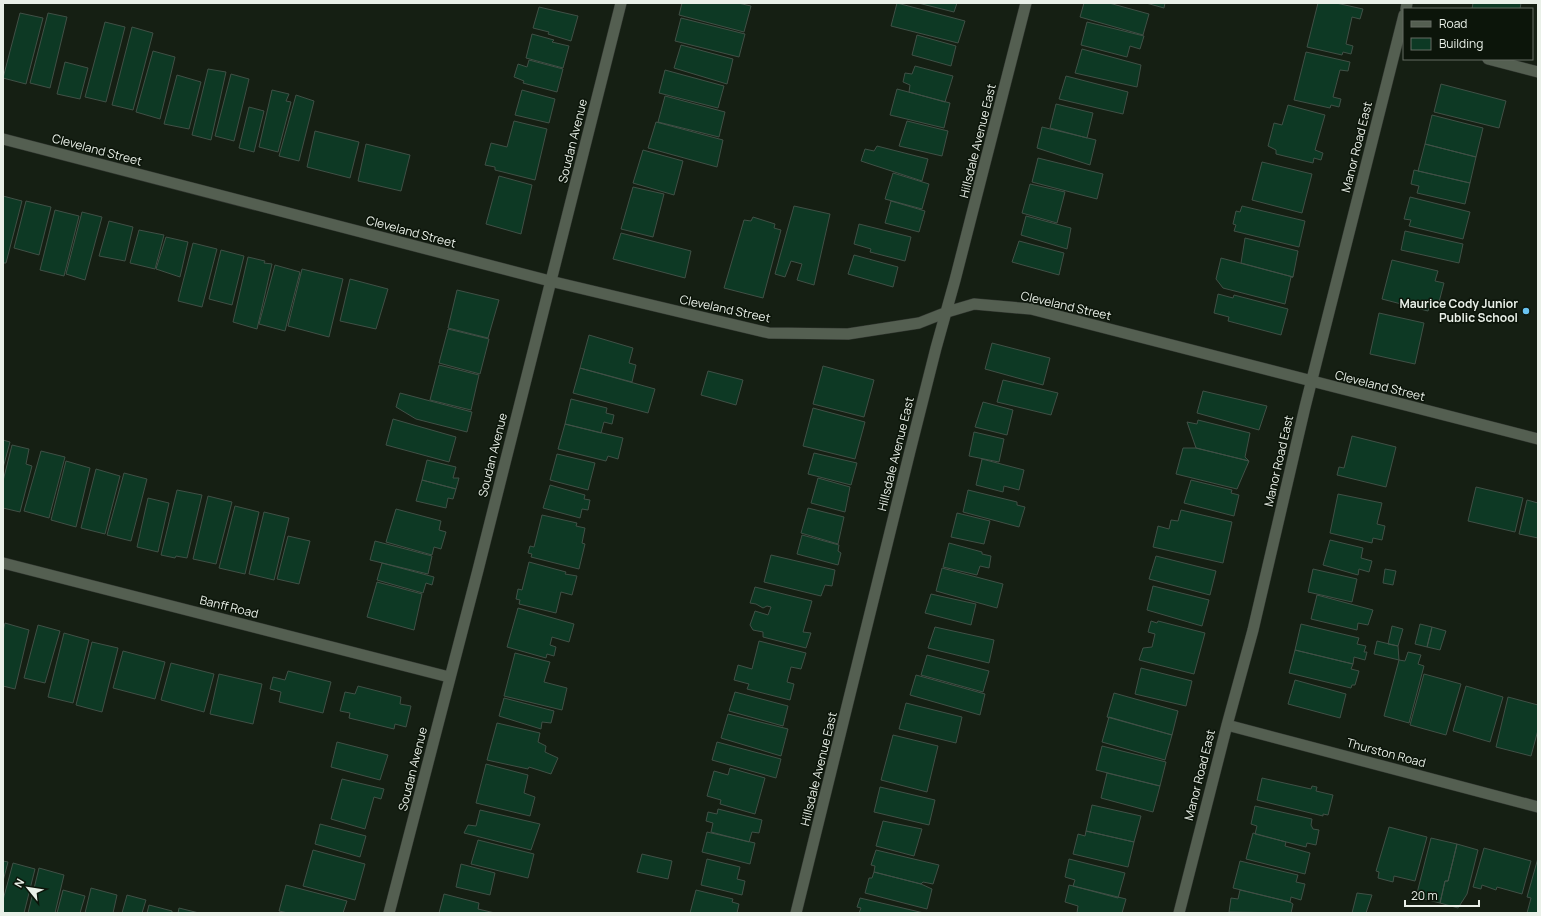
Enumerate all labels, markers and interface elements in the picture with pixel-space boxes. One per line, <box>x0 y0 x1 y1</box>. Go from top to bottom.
legend <box>1403 8 1533 60</box>
text: Road <box>1439 15 1467 32</box>
text: Building <box>1439 35 1483 52</box>
street label: Hillsdale Avenue East <box>955 82 1000 200</box>
street label: Soudan Avenue <box>554 97 591 185</box>
street label: Manor Road East <box>1337 99 1376 194</box>
street label: Cleveland Street <box>50 129 144 170</box>
street label: Cleveland Street <box>364 211 458 252</box>
street label: Cleveland Street <box>1019 287 1113 324</box>
street label: Cleveland Street <box>678 291 772 326</box>
place label: Maurice Cody Junior Public School <box>1399 295 1518 326</box>
marker: Maurice Cody Junior Public School <box>1521 306 1531 316</box>
street label: Cleveland Street <box>1333 366 1427 405</box>
street label: Hillsdale Avenue East <box>873 395 918 513</box>
street label: Soudan Avenue <box>474 411 511 499</box>
street label: Manor Road East <box>1260 413 1297 508</box>
street label: Banff Road <box>198 591 260 622</box>
street label: Hillsdale Avenue East <box>796 710 841 828</box>
street label: Soudan Avenue <box>394 725 431 813</box>
street label: Manor Road East <box>1180 727 1219 822</box>
street label: Thurston Road <box>1345 734 1428 771</box>
north arrow <box>8 868 48 908</box>
text: N <box>10 875 27 890</box>
scale bar <box>1405 882 1479 908</box>
text: 20 m <box>1411 887 1438 904</box>

